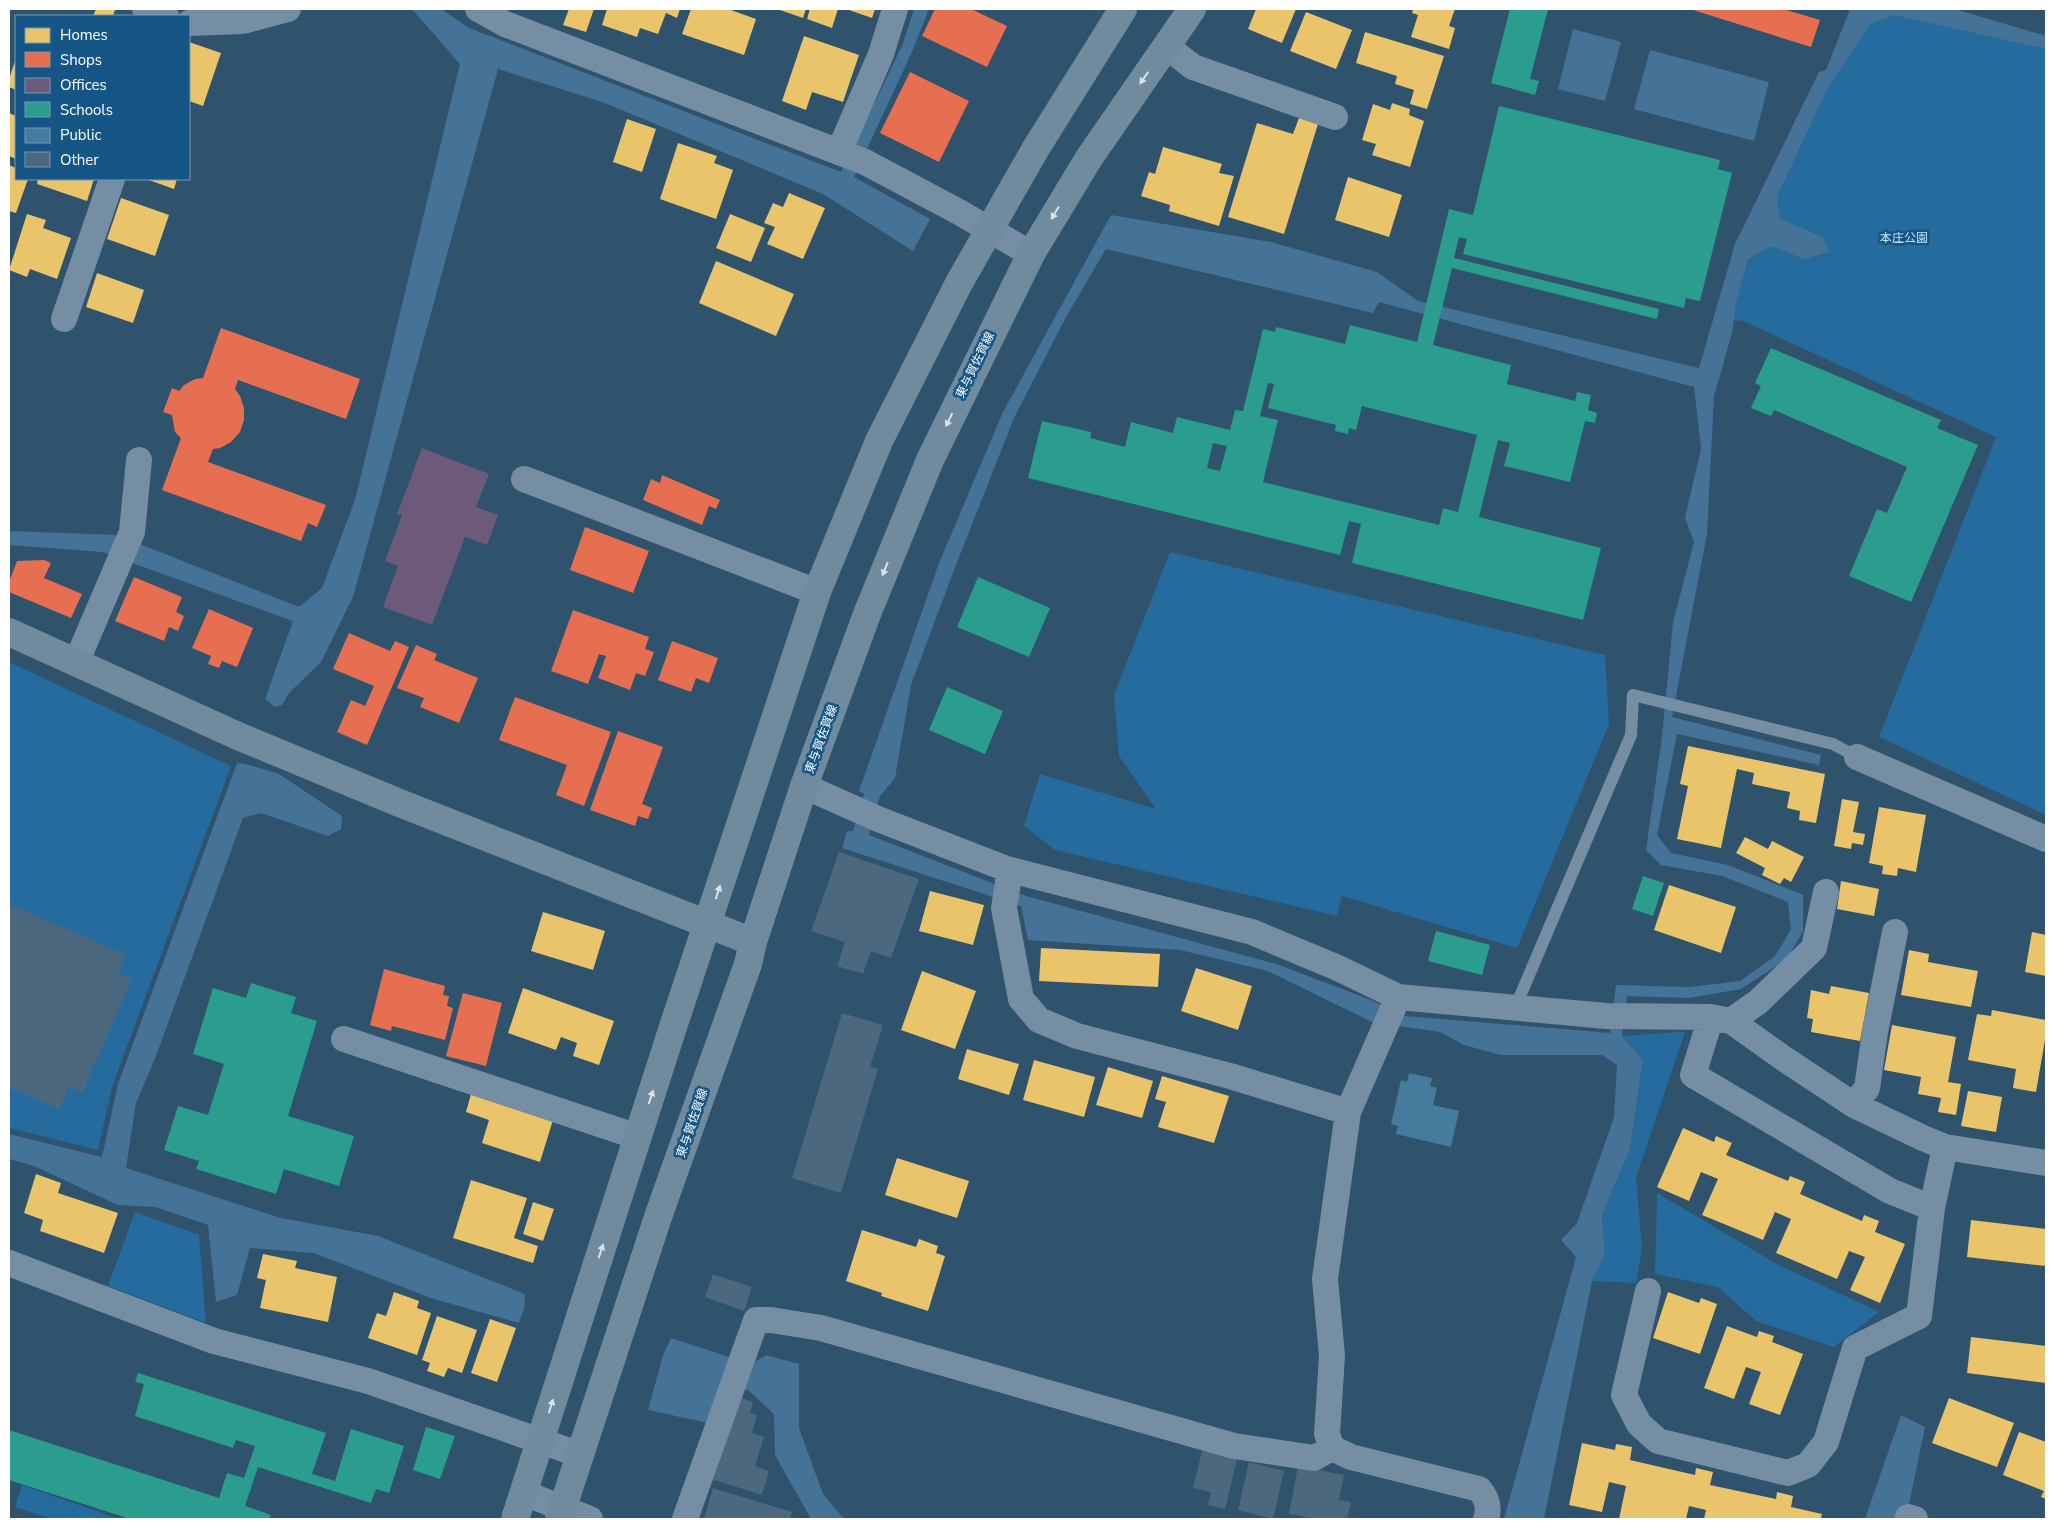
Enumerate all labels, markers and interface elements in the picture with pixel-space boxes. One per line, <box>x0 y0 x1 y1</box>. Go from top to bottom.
legend <box>15 15 190 180</box>
text: Homes <box>60 25 108 45</box>
text: Shops <box>60 50 102 70</box>
one-way arrow <box>1139 71 1149 84</box>
text: Offices <box>60 75 107 95</box>
text: Schools <box>60 100 113 120</box>
text: Public <box>60 125 101 145</box>
text: Other <box>60 150 99 170</box>
one-way arrow <box>1051 207 1060 220</box>
park label: 本庄公園 <box>1880 230 1928 246</box>
street label: 東与賀佐賀線 <box>952 329 998 401</box>
one-way arrow <box>945 413 953 427</box>
one-way arrow <box>880 562 888 576</box>
street label: 東与賀佐賀線 <box>801 702 841 776</box>
one-way arrow <box>714 885 722 900</box>
street label: 東与賀佐賀線 <box>673 1086 711 1160</box>
one-way arrow <box>648 1089 655 1104</box>
one-way arrow <box>598 1244 606 1259</box>
one-way arrow <box>548 1398 556 1413</box>

